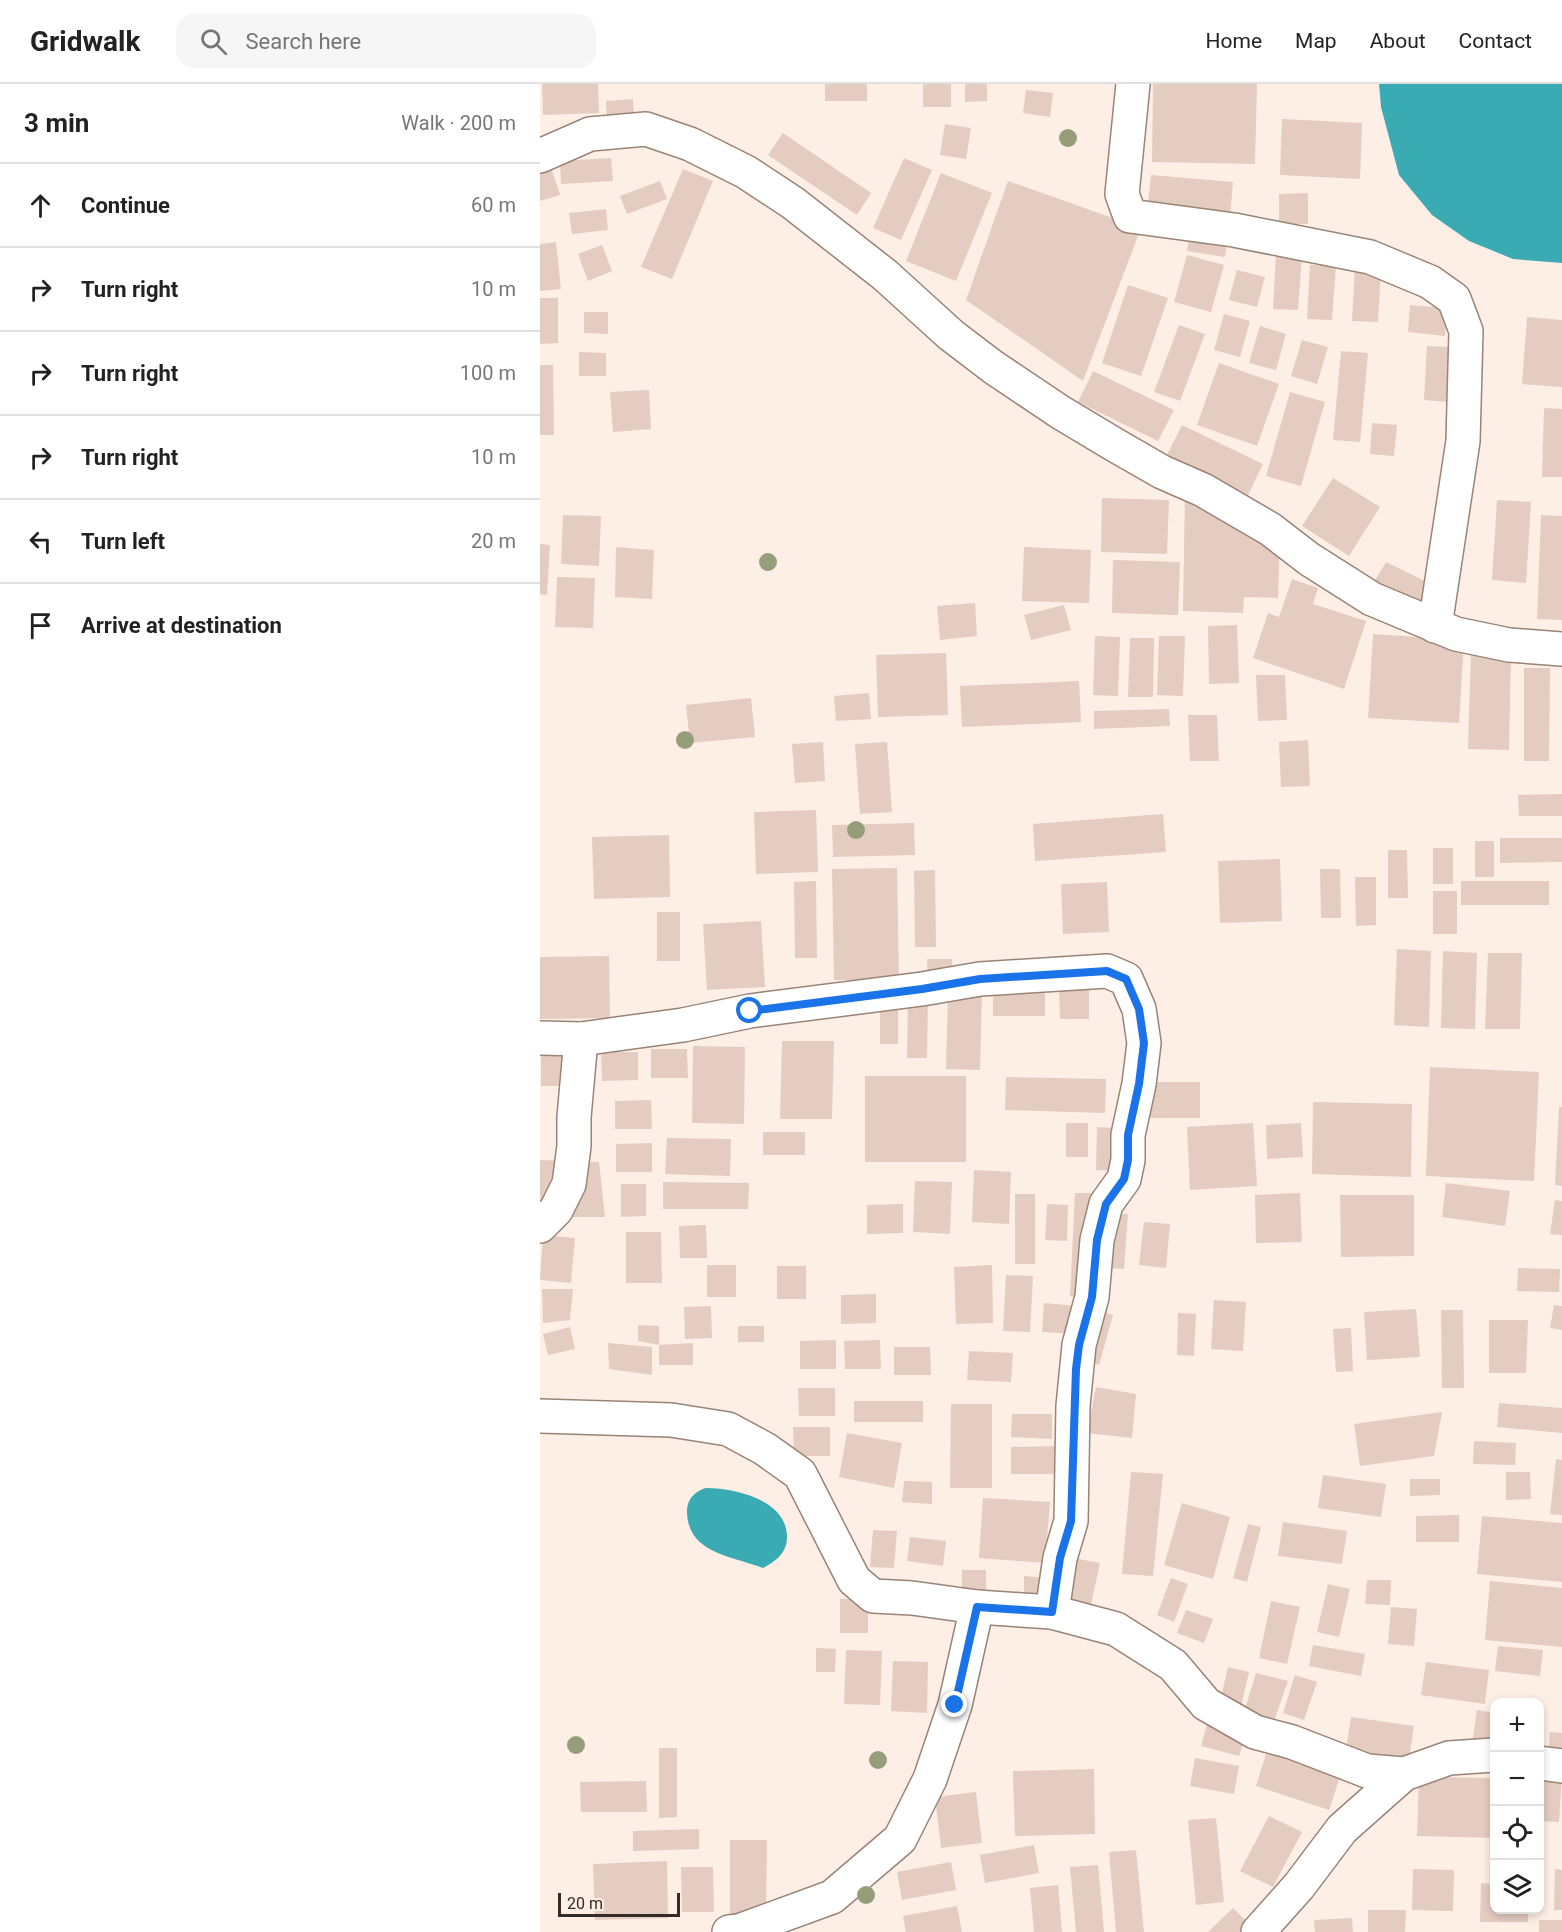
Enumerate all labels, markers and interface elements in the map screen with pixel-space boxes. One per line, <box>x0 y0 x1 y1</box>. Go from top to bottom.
search box <box>176 14 596 68</box>
text: Gridwalk <box>30 25 140 58</box>
icon: search <box>197 25 230 58</box>
text: Search here <box>245 29 361 54</box>
text: Home <box>1206 29 1262 53</box>
text: Map <box>1295 29 1337 53</box>
text: About <box>1370 29 1426 53</box>
text: Contact <box>1459 29 1532 53</box>
text: 3 min <box>24 108 89 138</box>
text: Walk · 200 m <box>401 111 516 135</box>
icon: ahead <box>24 189 57 222</box>
text: Continue <box>81 193 170 218</box>
text: 60 m <box>471 193 516 217</box>
icon: right <box>24 273 57 306</box>
text: Turn right <box>81 277 178 302</box>
text: 10 m <box>471 277 516 301</box>
icon: right <box>24 357 57 390</box>
text: Turn right <box>81 361 178 386</box>
text: 100 m <box>460 361 516 385</box>
icon: right <box>24 441 57 474</box>
text: Turn right <box>81 445 178 470</box>
text: 10 m <box>471 445 516 469</box>
icon: left <box>24 525 57 558</box>
text: Turn left <box>81 529 165 554</box>
text: 20 m <box>471 529 516 553</box>
icon: arrive <box>24 609 57 642</box>
text: Arrive at destination <box>81 613 282 638</box>
route start <box>736 997 762 1023</box>
route end <box>941 1691 967 1717</box>
map controls <box>1490 1698 1544 1914</box>
button: + <box>1490 1698 1544 1752</box>
button: − <box>1490 1752 1544 1806</box>
button: locate <box>1490 1806 1544 1860</box>
button: layers <box>1490 1860 1544 1914</box>
scale bar <box>558 1890 680 1918</box>
text: 20 m <box>567 1894 603 1913</box>

